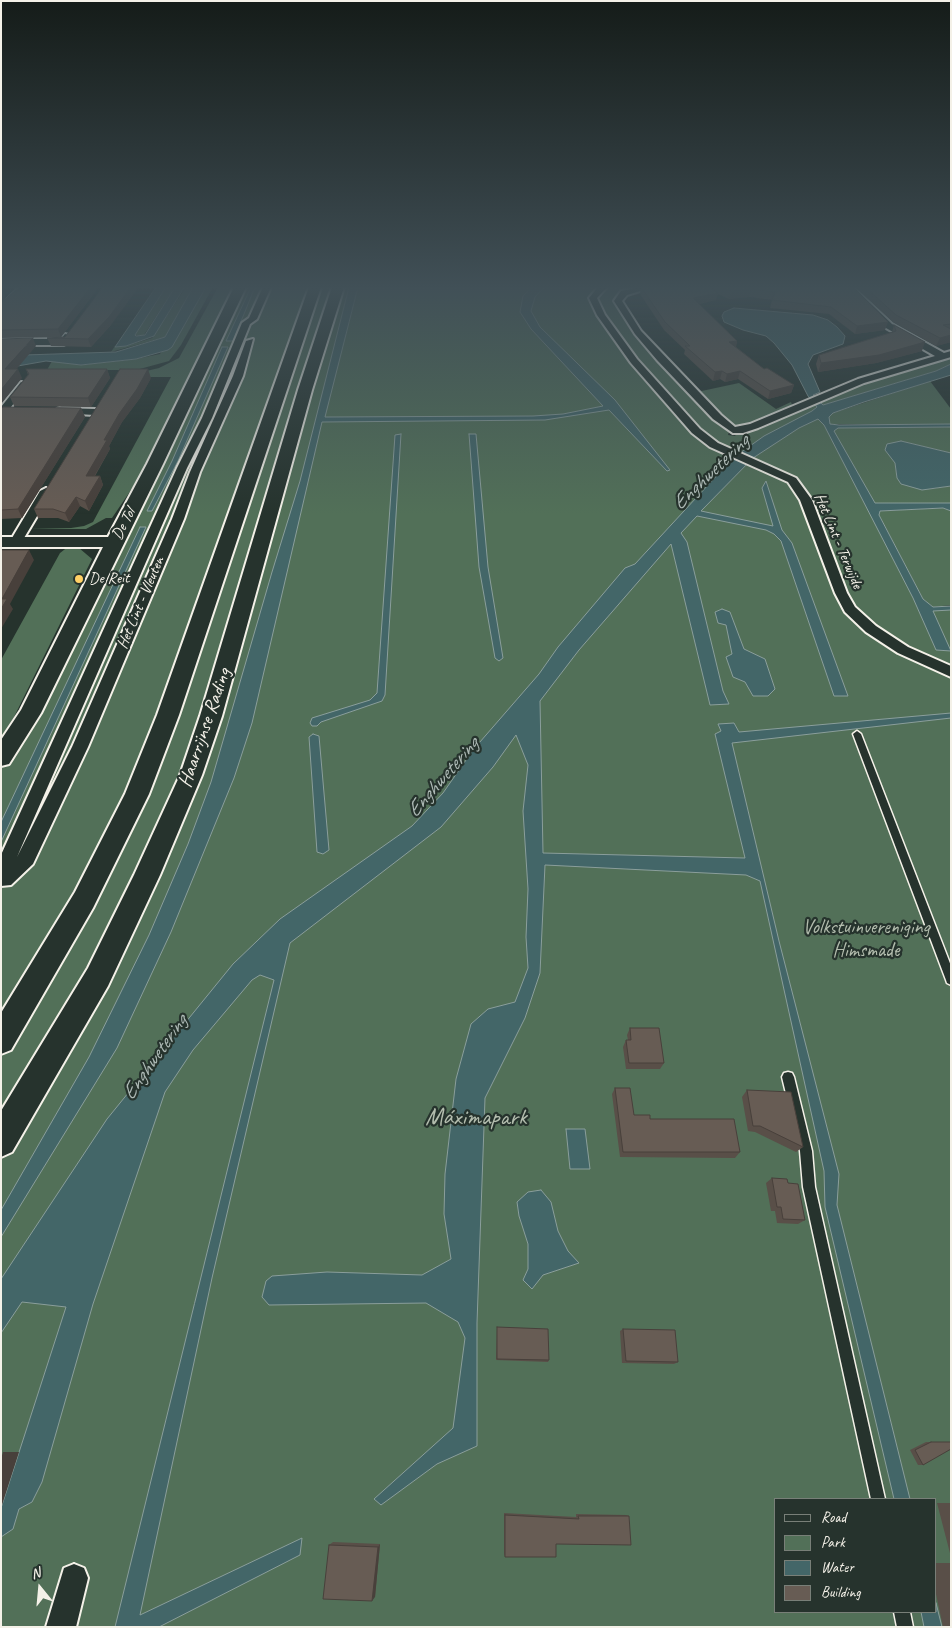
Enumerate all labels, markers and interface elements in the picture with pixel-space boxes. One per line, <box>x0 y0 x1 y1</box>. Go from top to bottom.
water label: Enghwetering <box>667 430 755 516</box>
street label: Het Lint - Terwijde <box>809 490 867 592</box>
street label: De Tol <box>108 505 140 543</box>
street label: Het Lint - Vleuten <box>113 554 169 652</box>
place label: De Reit <box>89 569 129 589</box>
marker: De Reit <box>73 573 85 585</box>
street label: Haarrijnse Rading <box>173 665 237 791</box>
water label: Enghwetering <box>402 733 484 823</box>
park label: Volkstuinvereniging Himsmade <box>802 916 930 963</box>
water label: Enghwetering <box>117 1011 193 1105</box>
park label: Máximapark <box>425 1104 527 1132</box>
legend <box>774 1498 937 1613</box>
text: Road <box>821 1508 846 1527</box>
text: Park <box>821 1533 845 1552</box>
text: Water <box>821 1558 854 1577</box>
north arrow <box>15 1563 65 1613</box>
text: N <box>29 1564 42 1583</box>
text: Building <box>821 1583 860 1602</box>

